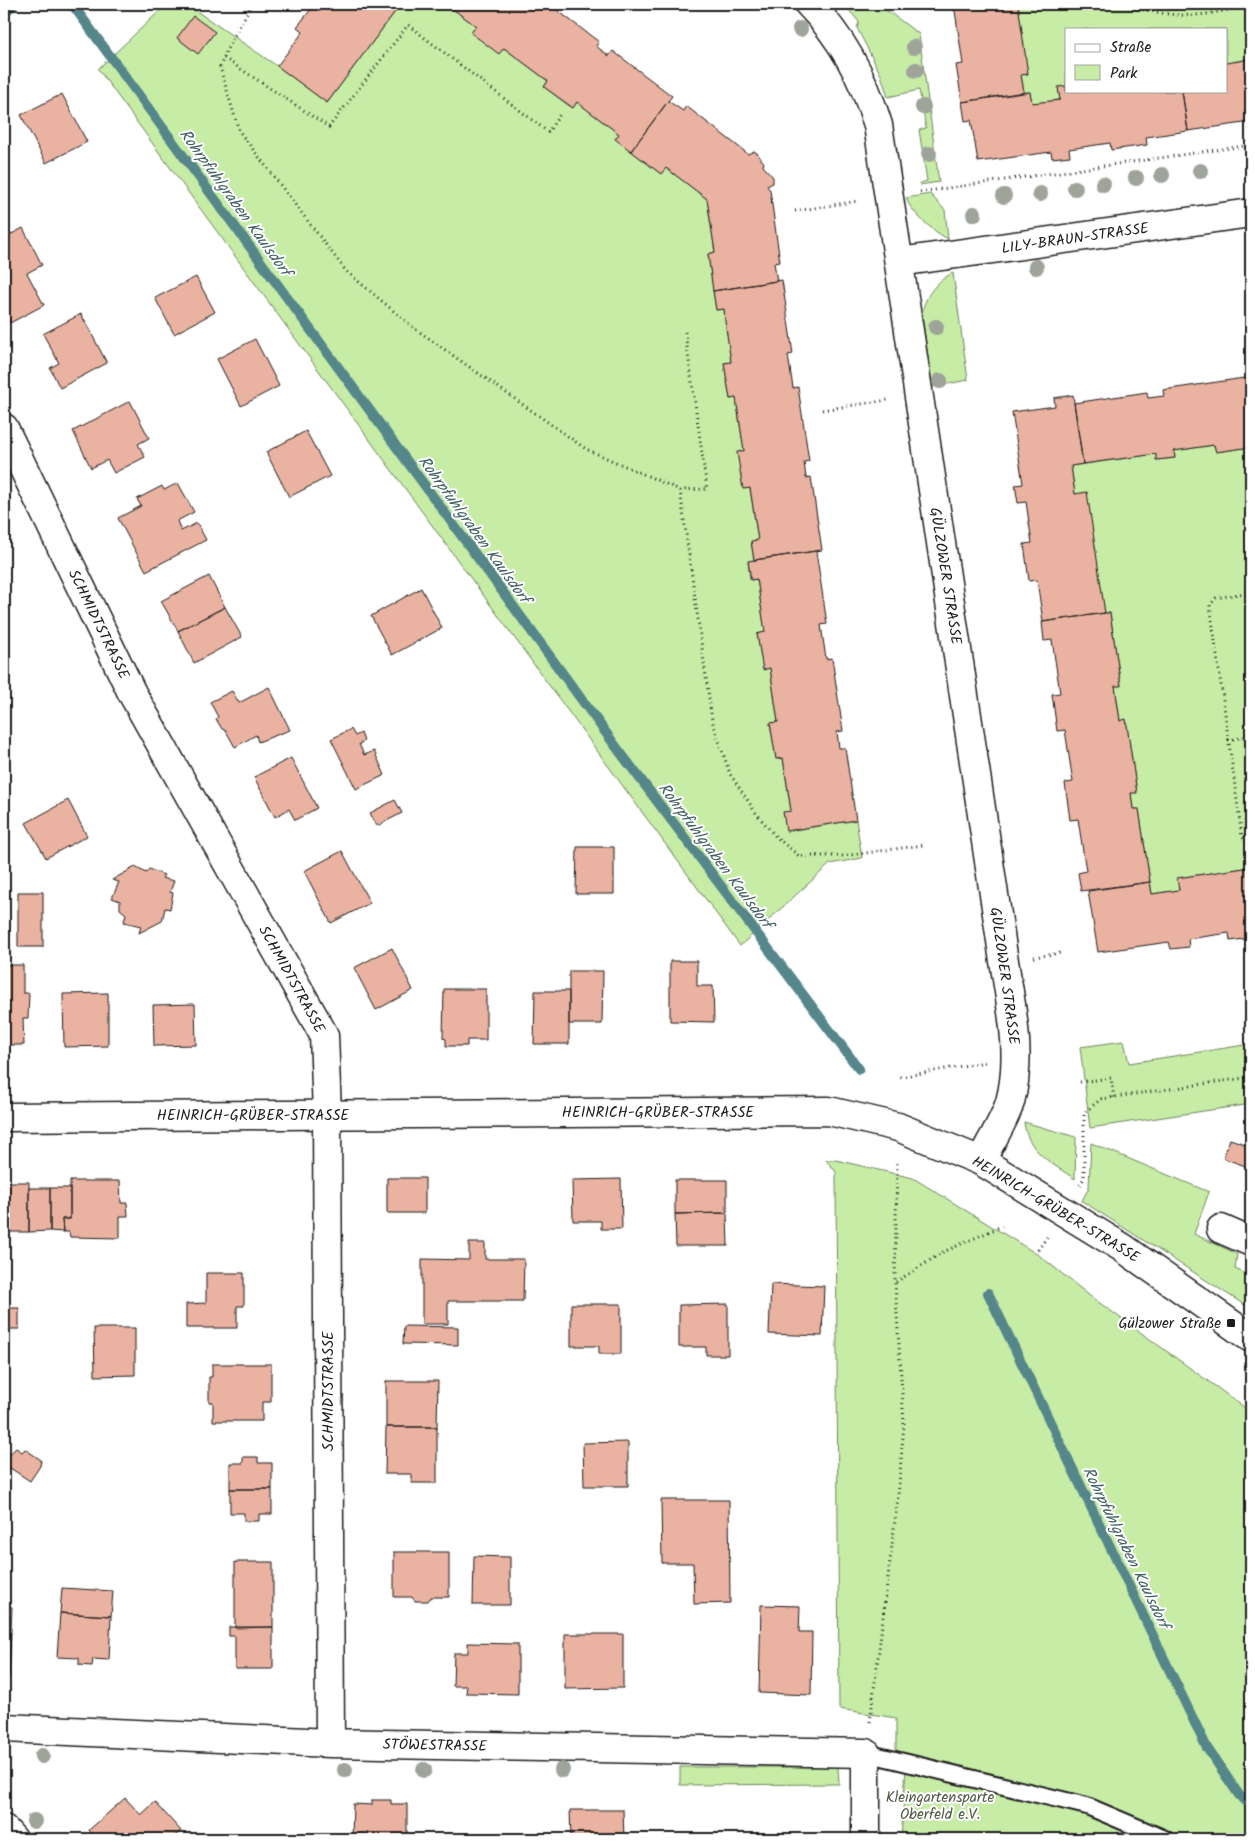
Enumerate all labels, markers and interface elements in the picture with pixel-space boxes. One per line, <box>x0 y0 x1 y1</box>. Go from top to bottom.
legend <box>1065 28 1228 92</box>
text: Straße <box>1110 36 1152 60</box>
text: Park <box>1110 62 1138 86</box>
water label: Rohrpfuhlgraben Kaulsdorf <box>173 124 300 286</box>
street label: LILY-BRAUN-STRASSE <box>1000 217 1152 261</box>
water label: Rohrpfuhlgraben Kaulsdorf <box>412 451 539 613</box>
street label: GÜLZOWER STRASSE <box>922 506 968 648</box>
street label: SCHMIDTSTRASSE <box>61 565 136 685</box>
water label: Rohrpfuhlgraben Kaulsdorf <box>651 778 781 938</box>
street label: GÜLZOWER STRASSE <box>982 906 1026 1048</box>
street label: SCHMIDTSTRASSE <box>252 921 331 1039</box>
street label: HEINRICH-GRÜBER-STRASSE <box>562 1101 755 1125</box>
street label: HEINRICH-GRÜBER-STRASSE <box>157 1104 350 1128</box>
street label: HEINRICH-GRÜBER-STRASSE <box>967 1150 1145 1270</box>
place label: Gülzower Straße <box>1118 1312 1221 1336</box>
marker: Gülzower Straße <box>1225 1317 1237 1329</box>
street label: SCHMIDTSTRASSE <box>317 1330 341 1451</box>
water label: Rohrpfuhlgraben Kaulsdorf <box>1076 1463 1178 1637</box>
street label: STÖWESTRASSE <box>383 1733 489 1759</box>
park label: Kleingartensparte Oberfeld e.V. <box>886 1786 995 1827</box>

